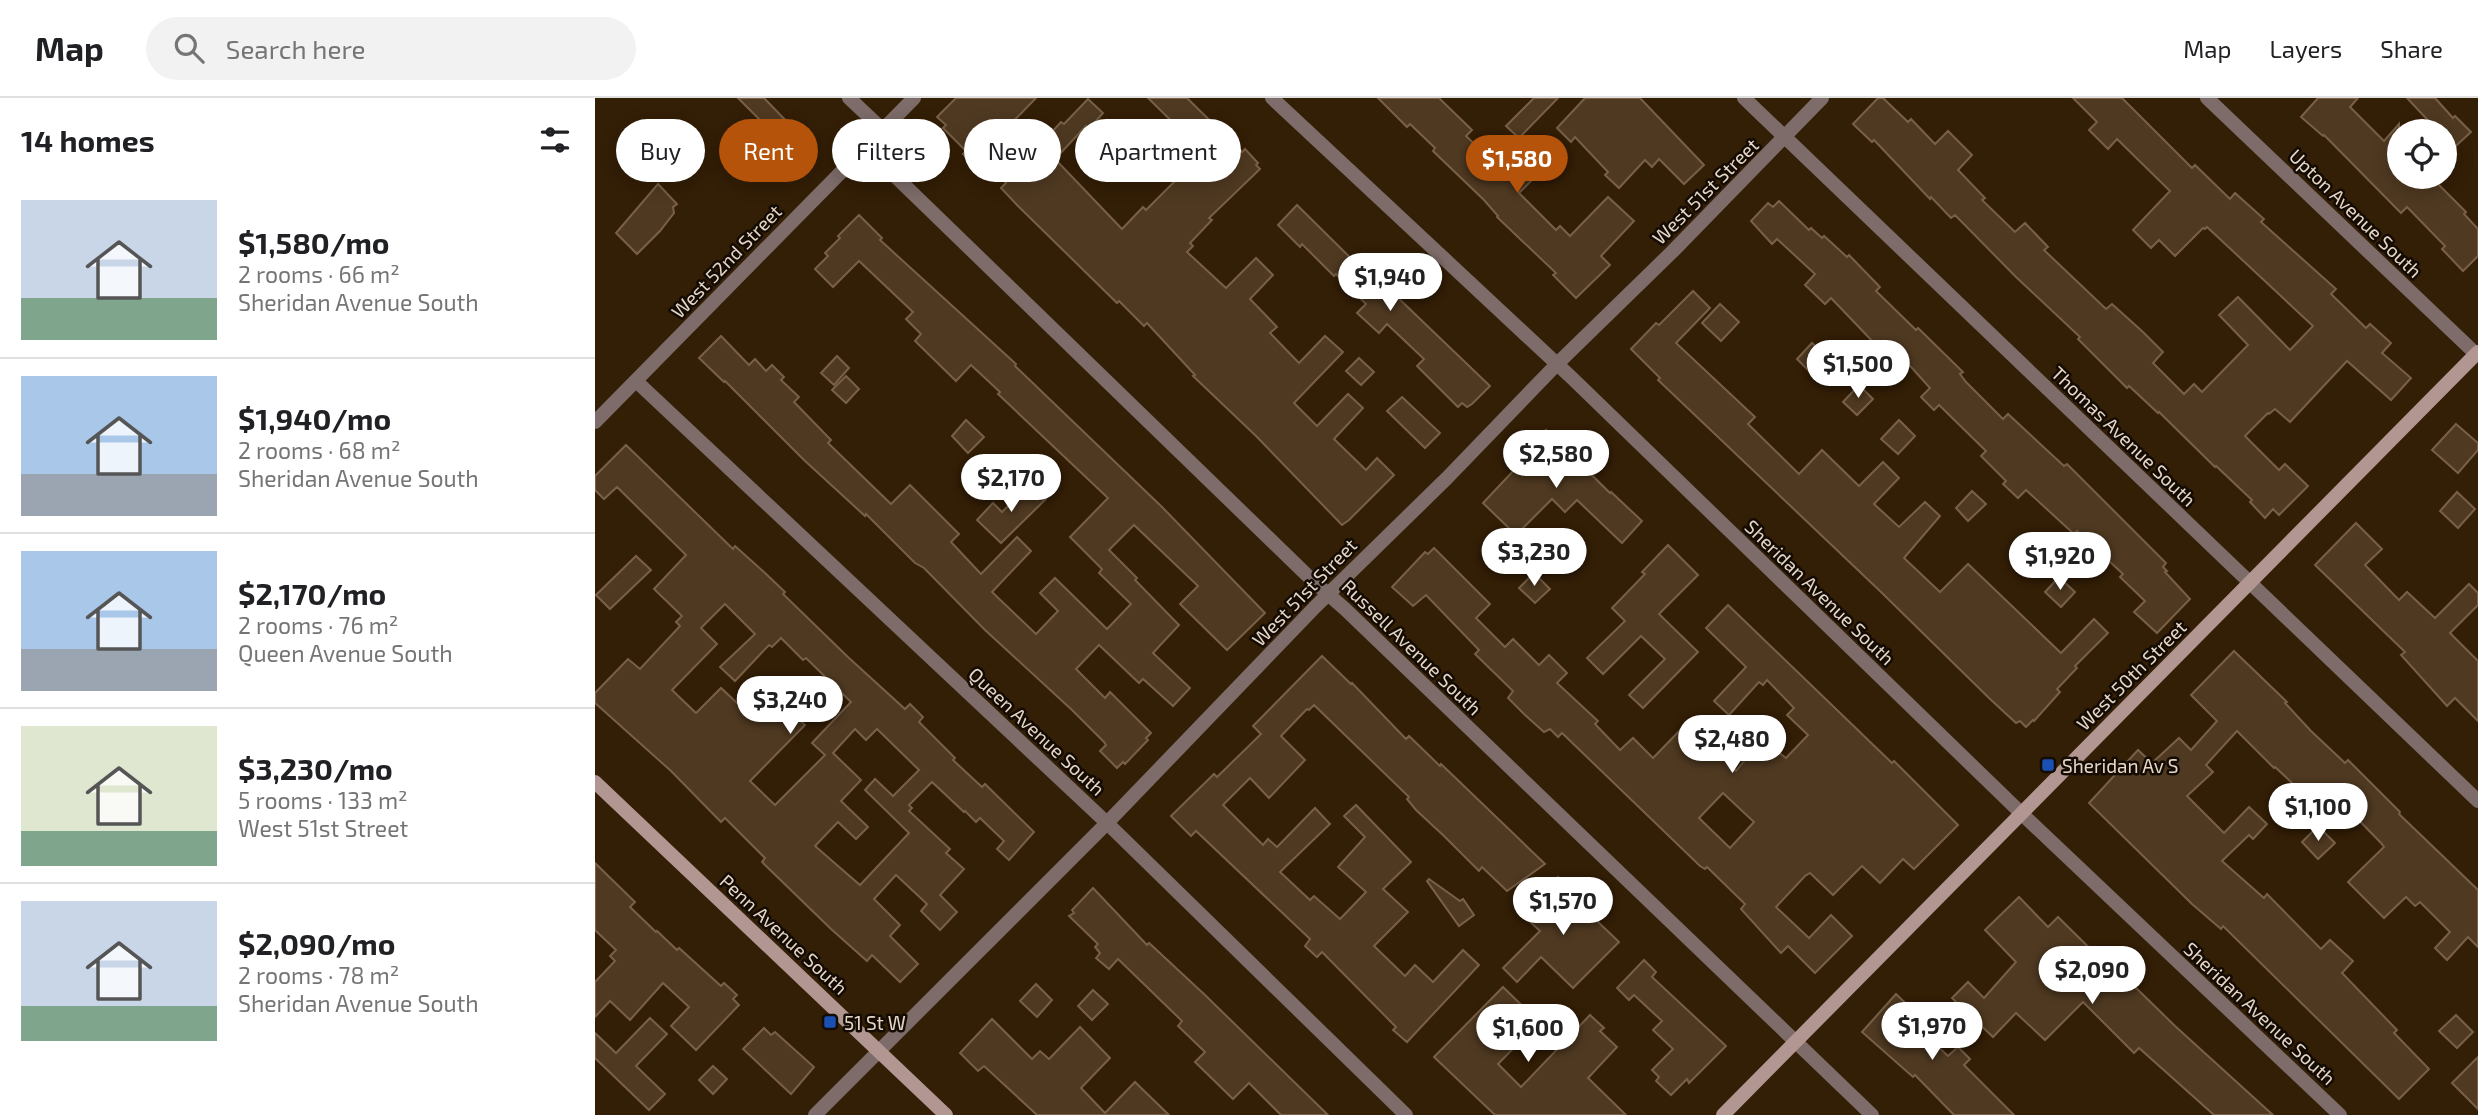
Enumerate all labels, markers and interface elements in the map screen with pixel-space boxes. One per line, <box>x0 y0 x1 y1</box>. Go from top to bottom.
search box <box>146 17 636 80</box>
text: Map <box>35 28 104 68</box>
icon: search <box>170 29 208 67</box>
text: Search here <box>226 33 365 64</box>
text: Map <box>2183 34 2231 63</box>
text: Layers <box>2269 34 2342 63</box>
text: Share <box>2380 34 2443 63</box>
chip: Buy <box>616 119 705 182</box>
chip: Rent <box>719 119 818 182</box>
chip: Filters <box>832 119 950 182</box>
chip: New <box>964 119 1061 182</box>
chip: Apartment <box>1075 119 1241 182</box>
map controls <box>2387 119 2457 189</box>
button: locate <box>2387 119 2457 189</box>
icon: filters <box>536 121 574 159</box>
text: 14 homes <box>21 122 155 158</box>
street label: West 51st Street <box>1647 133 1763 249</box>
pin: $1,580 <box>1460 136 1574 195</box>
text: $1,580 <box>1482 144 1552 172</box>
street label: Upton Avenue South <box>2285 144 2427 282</box>
street label: West 52nd Street <box>666 199 786 323</box>
text: $1,580/mo <box>238 224 390 260</box>
icon: home <box>77 228 161 312</box>
pin: $1,940 <box>1333 254 1447 313</box>
text: 2 rooms · 66 m² <box>238 260 400 288</box>
text: $1,940 <box>1354 262 1426 290</box>
text: Sheridan Avenue South <box>238 288 479 316</box>
pin: $1,500 <box>1801 341 1915 400</box>
text: $1,500 <box>1823 349 1893 377</box>
street label: Thomas Avenue South <box>2047 361 2201 511</box>
text: $1,940/mo <box>238 400 391 436</box>
icon: home <box>77 404 161 488</box>
pin: $2,580 <box>1499 430 1613 490</box>
text: 2 rooms · 68 m² <box>238 436 401 464</box>
text: $2,580 <box>1519 439 1593 467</box>
pin: $2,170 <box>954 454 1068 514</box>
text: $2,170 <box>977 463 1045 491</box>
text: Sheridan Avenue South <box>238 464 479 492</box>
street label: Sheridan Avenue South <box>1740 515 1900 669</box>
pin: $3,230 <box>1477 528 1591 588</box>
pin: $1,920 <box>2003 532 2117 592</box>
street label: West 51st Street <box>1247 533 1361 651</box>
text: $3,230 <box>1498 537 1570 565</box>
text: $1,920 <box>2025 541 2095 569</box>
street label: Russell Avenue South <box>1337 574 1487 720</box>
text: $2,170/mo <box>238 575 386 611</box>
icon: home <box>77 579 161 663</box>
text: 2 rooms · 76 m² <box>238 611 398 639</box>
street label: West 50th Street <box>2071 615 2191 735</box>
text: Queen Avenue South <box>238 639 453 667</box>
street label: Queen Avenue South <box>964 662 1110 800</box>
pin: $3,240 <box>733 676 847 736</box>
text: $3,240 <box>753 685 827 713</box>
pin: $2,480 <box>1675 716 1789 775</box>
text: $2,480 <box>1694 724 1770 752</box>
text: $3,230/mo <box>238 750 393 786</box>
icon: home <box>77 754 161 838</box>
place label: Sheridan Av S <box>2062 754 2178 777</box>
marker: Sheridan Av S <box>2040 757 2056 773</box>
pin: $1,100 <box>2261 784 2375 843</box>
text: 5 rooms · 133 m² <box>238 786 408 814</box>
text: $1,100 <box>2285 792 2351 820</box>
text: West 51st Street <box>238 814 408 842</box>
street label: Penn Avenue South <box>716 869 852 999</box>
pin: $1,570 <box>1506 878 1620 937</box>
text: $1,570 <box>1529 886 1597 914</box>
text: $2,090/mo <box>238 925 395 961</box>
icon: home <box>77 929 161 1013</box>
street label: Sheridan Avenue South <box>2179 937 2341 1089</box>
pin: $2,090 <box>2035 946 2149 1006</box>
text: $2,090 <box>2055 955 2129 983</box>
text: 2 rooms · 78 m² <box>238 961 399 989</box>
text: Sheridan Avenue South <box>238 989 479 1017</box>
pin: $1,970 <box>1875 1002 1989 1062</box>
pin: $1,600 <box>1471 1004 1585 1064</box>
place label: 51 St W <box>844 1011 906 1034</box>
text: $1,970 <box>1897 1011 1967 1039</box>
text: $1,600 <box>1492 1013 1564 1041</box>
marker: 51 St W <box>822 1014 838 1030</box>

